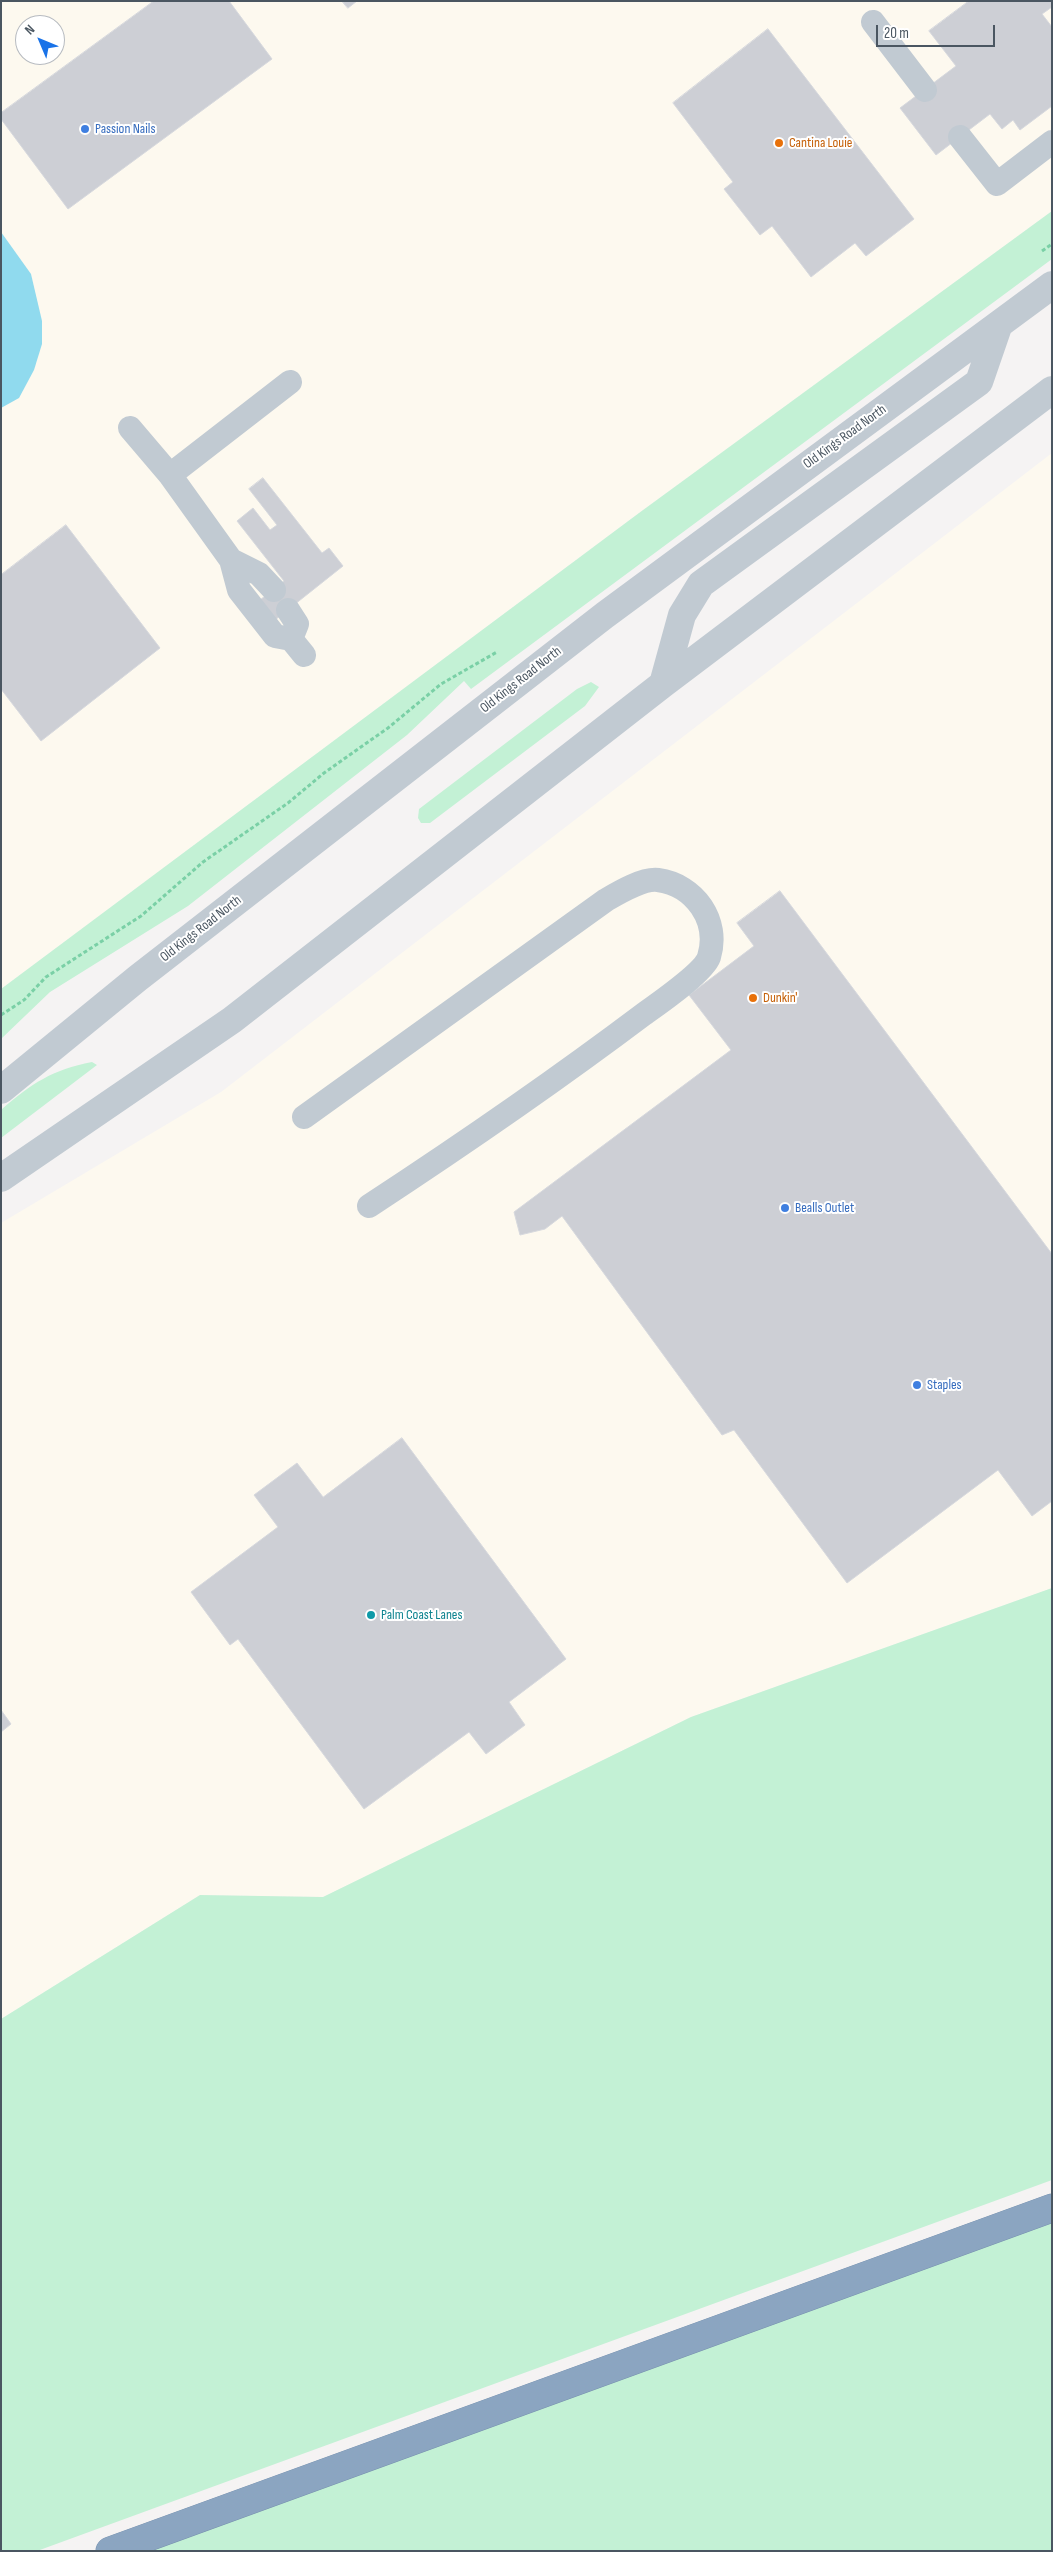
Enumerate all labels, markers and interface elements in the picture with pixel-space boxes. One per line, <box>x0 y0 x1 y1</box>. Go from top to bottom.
north arrow <box>15 15 65 65</box>
scale bar <box>878 15 997 47</box>
text: N <box>21 21 38 38</box>
text: 20 m <box>884 24 909 43</box>
place label: Passion Nails <box>95 121 155 137</box>
marker: Passion Nails <box>79 123 91 135</box>
place label: Cantina Louie <box>789 135 852 151</box>
marker: Cantina Louie <box>773 137 785 149</box>
street label: Old Kings Road North <box>800 401 890 473</box>
street label: Old Kings Road North <box>477 643 565 717</box>
street label: Old Kings Road North <box>157 892 245 966</box>
place label: Dunkin' <box>763 990 797 1006</box>
marker: Dunkin' <box>747 992 759 1004</box>
place label: Bealls Outlet <box>795 1200 854 1216</box>
marker: Bealls Outlet <box>779 1202 791 1214</box>
place label: Staples <box>927 1377 962 1393</box>
marker: Staples <box>911 1379 923 1391</box>
place label: Palm Coast Lanes <box>381 1607 463 1623</box>
marker: Palm Coast Lanes <box>365 1609 377 1621</box>

